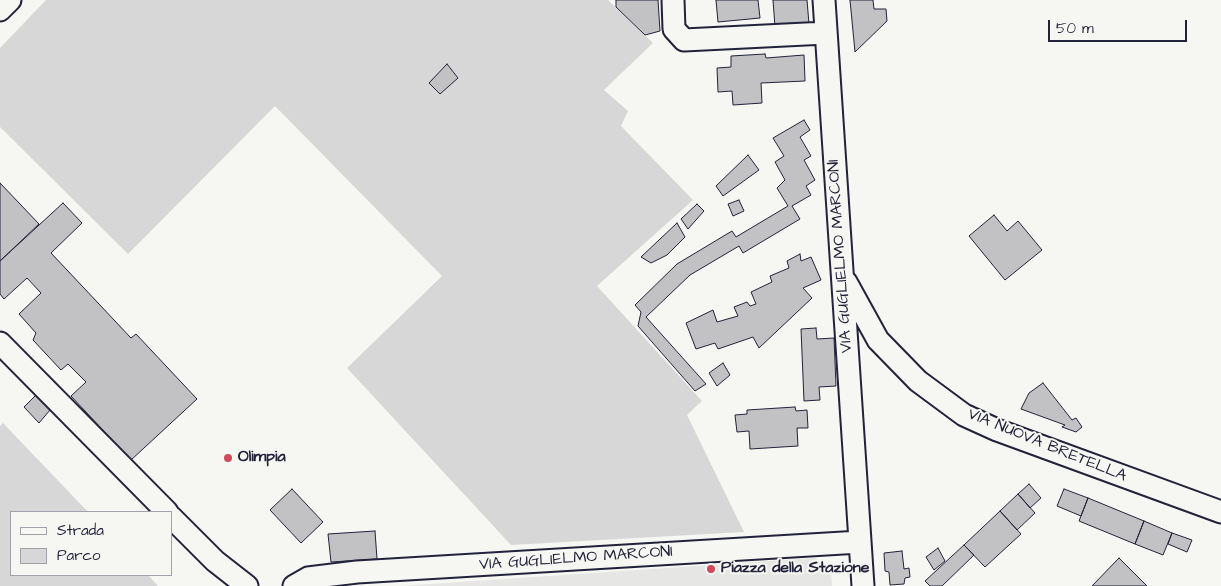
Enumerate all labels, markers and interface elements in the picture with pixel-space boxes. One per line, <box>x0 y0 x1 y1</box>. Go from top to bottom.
scale bar <box>1051 10 1190 42</box>
text: 50 m <box>1056 18 1094 39</box>
street label: VIA GUGLIELMO MARCONI <box>825 159 857 353</box>
street label: VIA NUOVA BRETELLA <box>965 405 1129 487</box>
place label: Olimpia <box>238 448 286 468</box>
marker: Olimpia <box>222 452 234 464</box>
legend <box>10 511 172 576</box>
text: Strada <box>57 520 104 541</box>
street label: VIA GUGLIELMO MARCONI <box>479 543 673 575</box>
text: Parco <box>57 545 100 566</box>
place label: Piazza della Stazione <box>721 559 869 579</box>
marker: Piazza della Stazione <box>705 563 717 575</box>

